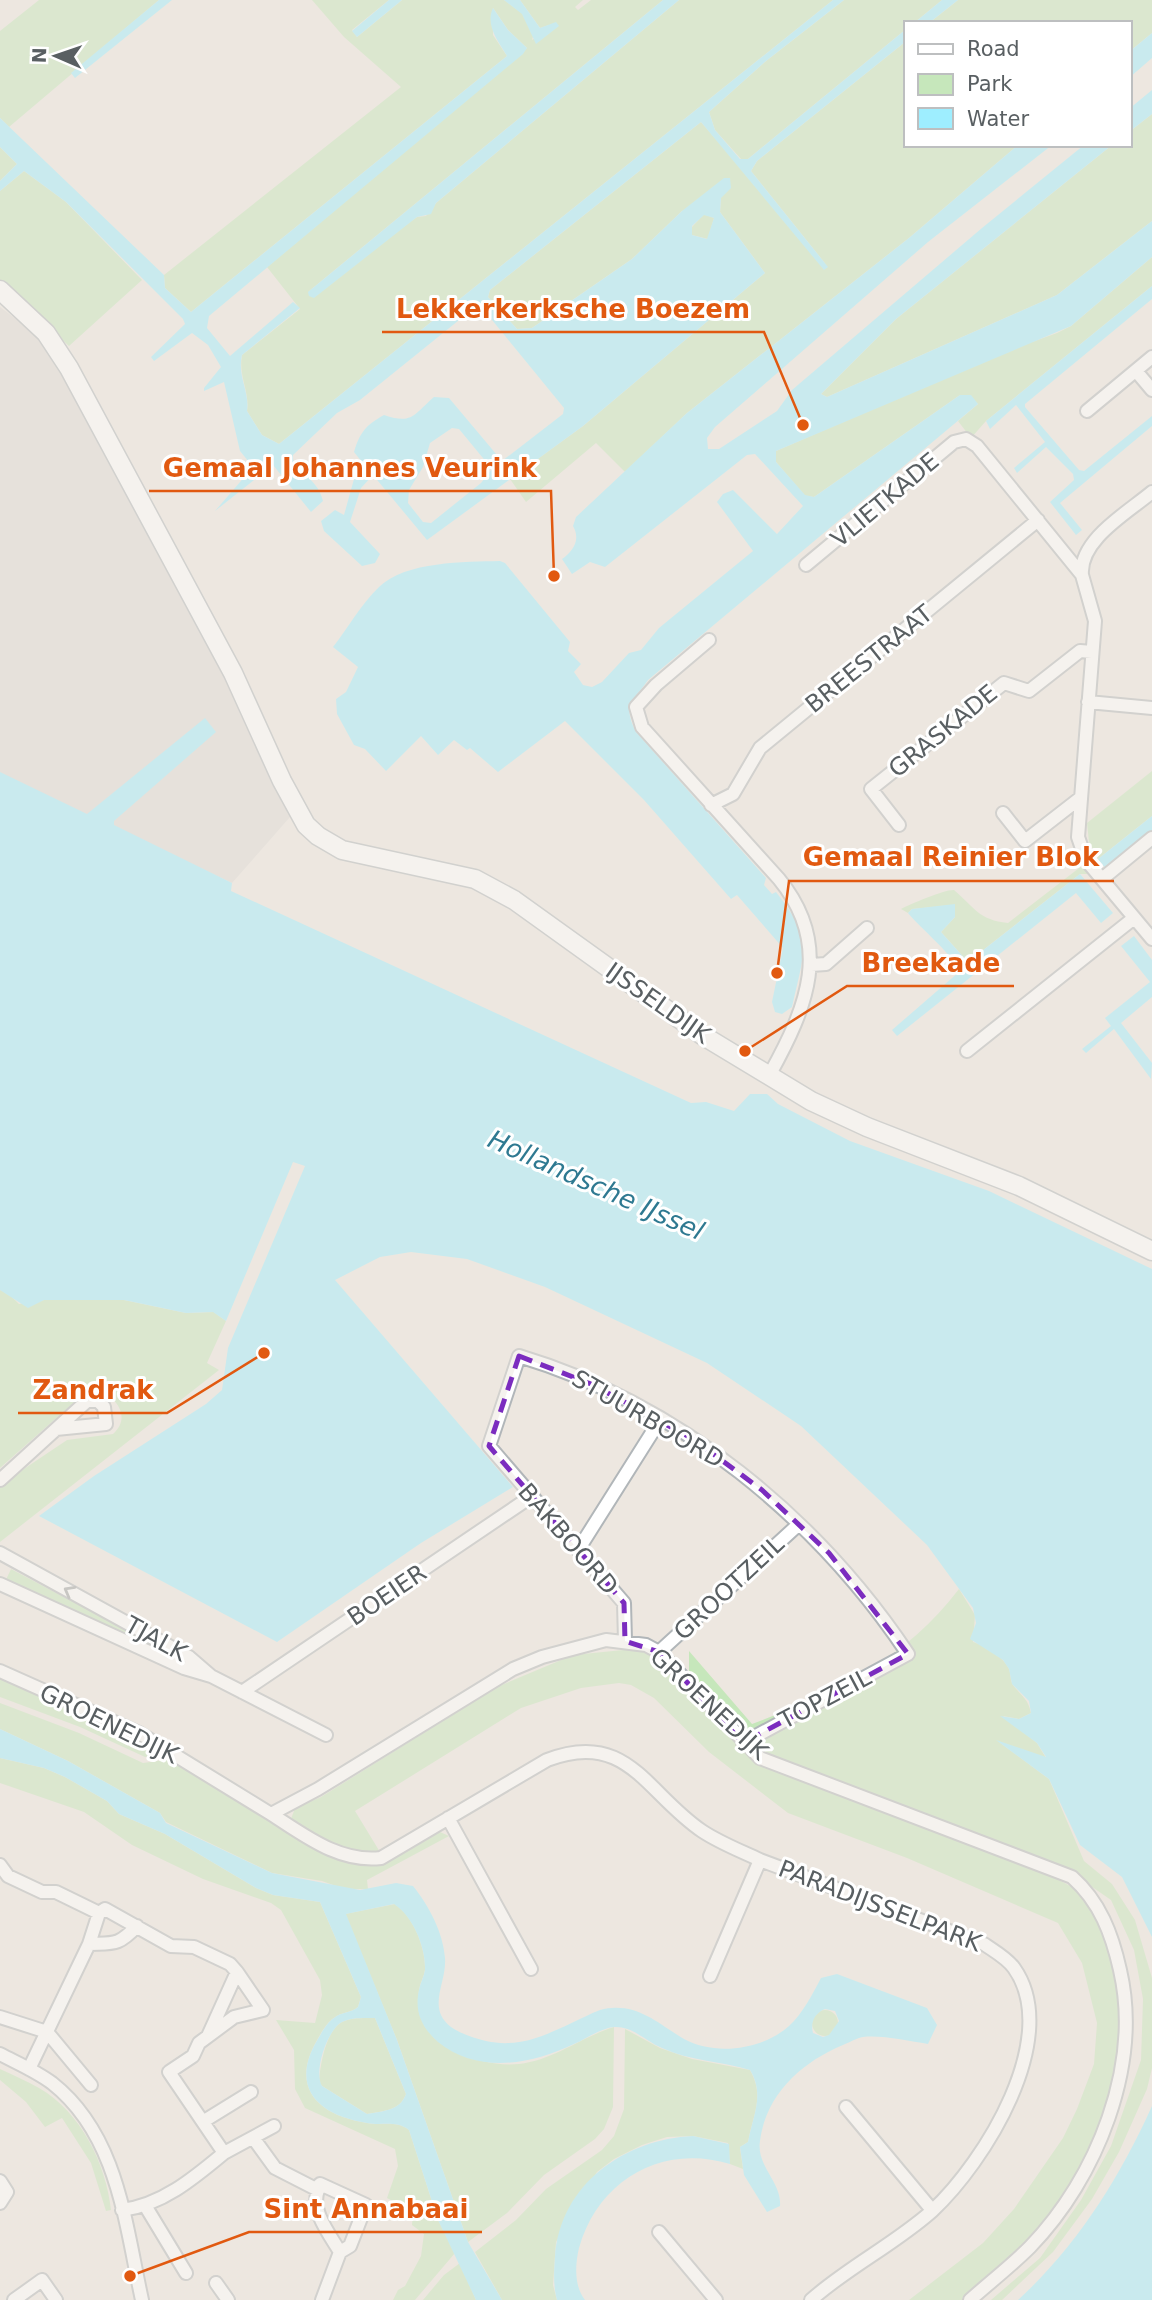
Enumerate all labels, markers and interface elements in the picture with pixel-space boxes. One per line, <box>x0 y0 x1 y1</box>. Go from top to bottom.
north arrow <box>21 21 91 91</box>
legend <box>904 21 1131 147</box>
text: Road <box>967 37 1020 61</box>
text: N <box>28 47 50 64</box>
text: Park <box>967 72 1013 96</box>
text: Water <box>967 107 1029 131</box>
callout: Lekkerkerksche Boezem <box>382 285 764 332</box>
text: Lekkerkerksche Boezem <box>396 294 750 324</box>
callout: Gemaal Johannes Veurink <box>149 444 551 491</box>
street label: VLIETKADE <box>825 447 945 553</box>
text: Gemaal Johannes Veurink <box>163 453 538 483</box>
street label: BREESTRAAT <box>800 599 938 719</box>
street label: GRASKADE <box>883 679 1003 783</box>
callout: Gemaal Reinier Blok <box>789 834 1114 881</box>
text: Gemaal Reinier Blok <box>803 842 1100 872</box>
callout: Breekade <box>847 939 1014 986</box>
text: Breekade <box>862 948 1001 978</box>
street label: IJSSELDIJK <box>600 957 717 1050</box>
water label: Hollandsche IJssel <box>483 1124 709 1246</box>
street label: STUURBOORD <box>567 1364 729 1474</box>
callout: Zandrak <box>18 1366 167 1413</box>
text: Zandrak <box>32 1375 154 1405</box>
street label: BAKBOORD <box>512 1478 624 1600</box>
street label: GROOTZEIL <box>668 1530 790 1646</box>
street label: BOEIER <box>342 1559 432 1631</box>
one-way arrow <box>64 1586 76 1599</box>
street label: TJALK <box>119 1610 193 1668</box>
street label: GROENEDIJK <box>644 1642 775 1767</box>
street label: TOPZEIL <box>773 1663 876 1735</box>
street label: GROENEDIJK <box>35 1678 184 1770</box>
street label: PARADIJSSELPARK <box>775 1854 987 1958</box>
callout: Sint Annabaai <box>249 2185 482 2232</box>
text: Sint Annabaai <box>264 2194 468 2224</box>

